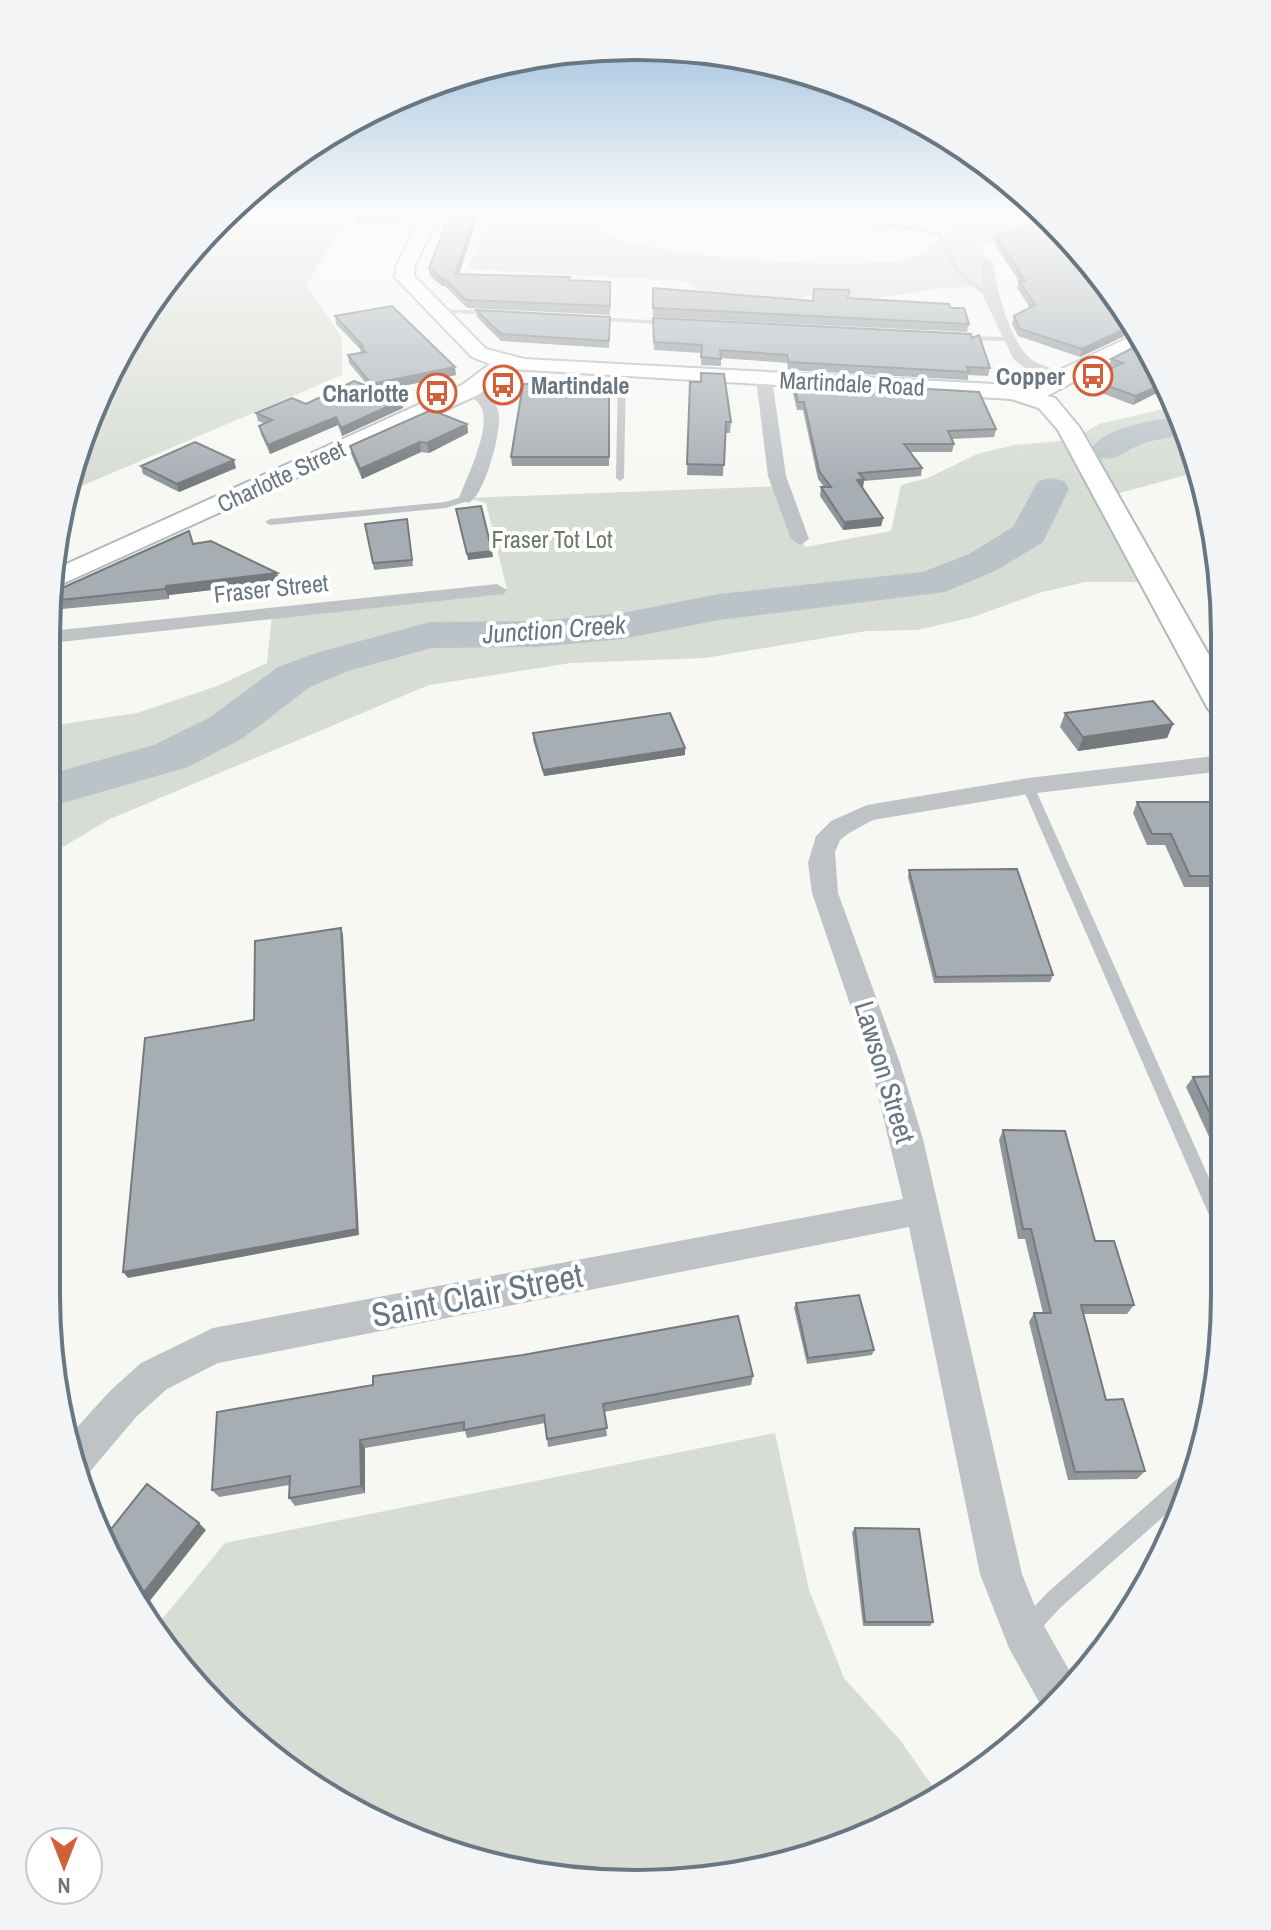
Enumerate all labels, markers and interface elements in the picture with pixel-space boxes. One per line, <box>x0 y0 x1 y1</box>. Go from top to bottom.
bus stop icon: Copper <box>1072 355 1114 397</box>
place label: Copper <box>996 360 1065 392</box>
street label: Martindale Road <box>779 363 925 403</box>
bus stop icon: Martindale <box>482 364 524 406</box>
place label: Martindale <box>531 369 629 401</box>
bus stop icon: Charlotte <box>416 372 458 414</box>
place label: Charlotte <box>323 377 409 409</box>
street label: Charlotte Street <box>212 432 351 520</box>
park label: Fraser Tot Lot <box>491 523 613 555</box>
street label: Fraser Street <box>212 566 330 610</box>
water label: Junction Creek <box>480 606 628 652</box>
street label: Lawson Street <box>845 996 925 1148</box>
street label: Saint Clair Street <box>368 1252 587 1338</box>
north arrow <box>24 1826 104 1906</box>
text: N <box>57 1871 71 1901</box>

